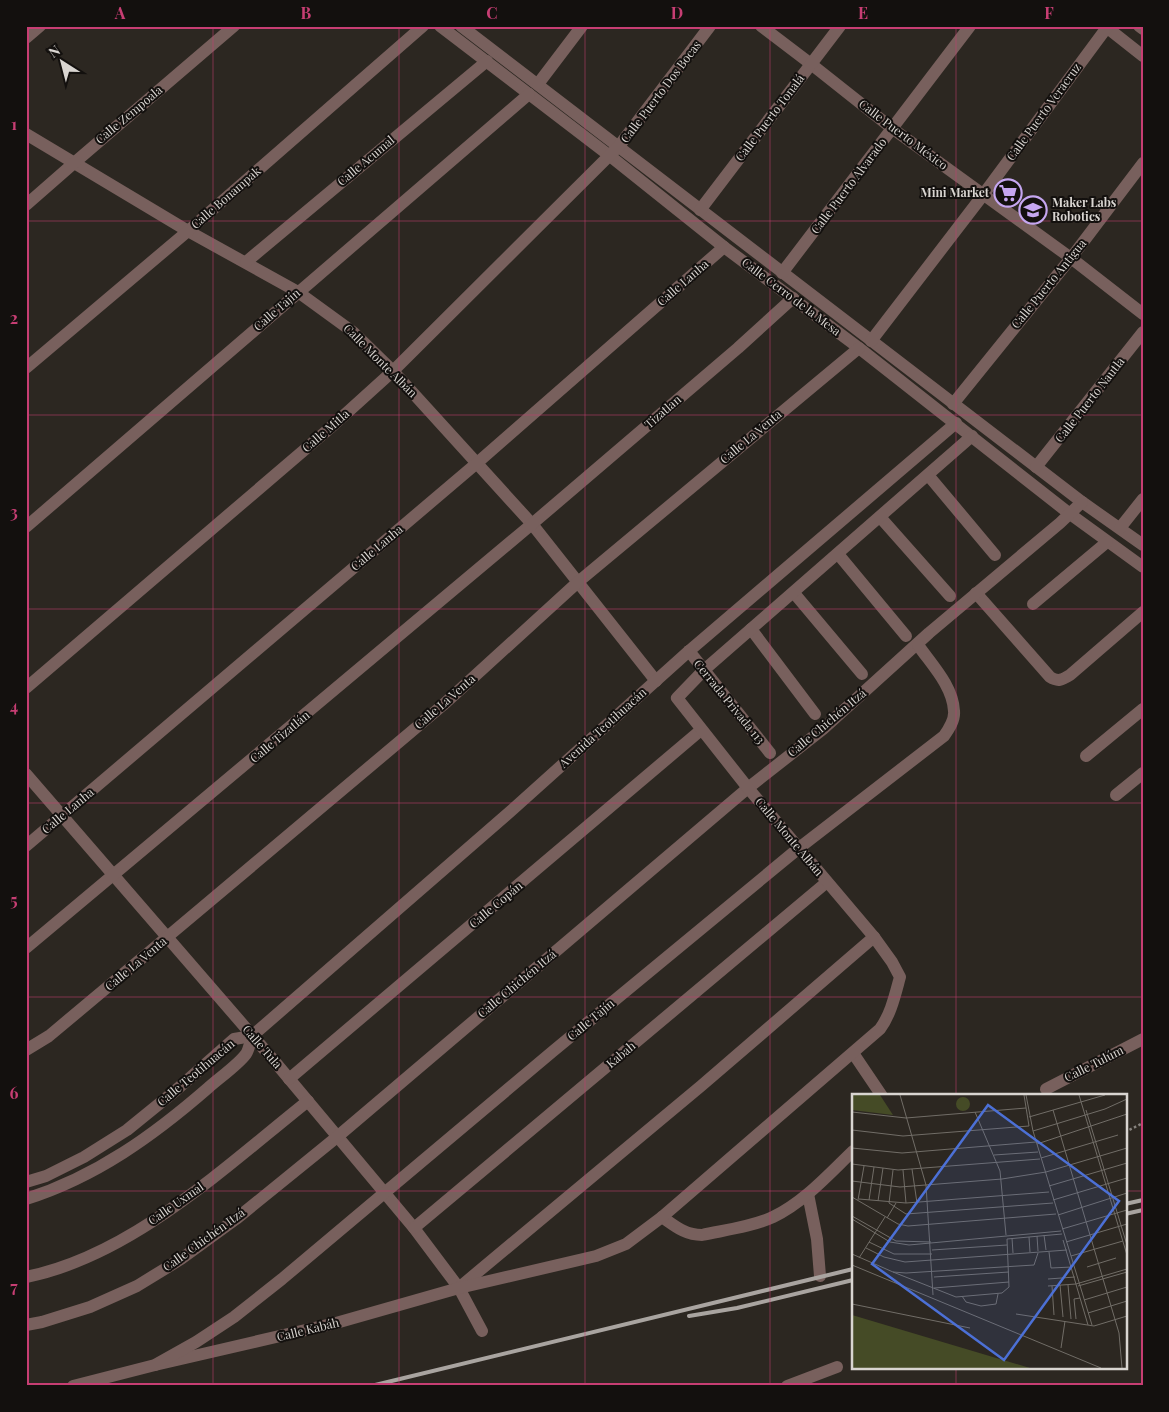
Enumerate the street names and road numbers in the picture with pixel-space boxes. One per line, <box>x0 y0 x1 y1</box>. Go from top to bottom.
street label: Calle Puerto Dos Bocas <box>616 37 704 146</box>
street label: Calle Puerto Veracruz <box>1002 59 1084 163</box>
street label: Calle Puerto Tonalá <box>731 71 807 164</box>
street label: Calle Zempoala <box>92 81 165 147</box>
street label: Calle Puerto México <box>856 95 952 173</box>
street label: Calle Acumal <box>333 131 398 189</box>
street label: Calle Puerto Alvarado <box>807 134 890 237</box>
street label: Calle Bonampak <box>187 162 264 232</box>
street label: Calle Puerto Antigua <box>1007 235 1089 331</box>
street label: Calle Cerro de la Mesa <box>739 254 844 339</box>
street label: Calle Lanha <box>653 255 711 309</box>
street label: Calle Tajín <box>250 285 303 334</box>
street label: Calle Monte Albán <box>340 320 421 401</box>
street label: Calle Puerto Nautla <box>1051 353 1128 445</box>
street label: Tizatlan <box>641 391 684 432</box>
street label: Calle Mitla <box>298 405 352 455</box>
street label: Calle La Venta <box>716 406 785 467</box>
street label: Calle Lanha <box>347 521 406 574</box>
street label: Cerrada Privada 113 <box>691 656 769 747</box>
street label: Calle La Venta <box>410 670 478 732</box>
street label: Avenida Teotihuacán <box>555 684 649 771</box>
street label: Calle Chichén Itzá <box>784 685 869 760</box>
street label: Calle Tizatlán <box>246 707 313 766</box>
street label: Calle Lanha <box>38 784 97 837</box>
street label: Calle Monte Albán <box>752 794 827 879</box>
street label: Calle Copán <box>465 877 525 931</box>
street label: Calle La Venta <box>101 933 170 994</box>
street label: Calle Chichén Itzá <box>474 946 559 1021</box>
street label: Calle Tajín <box>563 995 617 1044</box>
street label: Calle Tula <box>239 1021 286 1072</box>
street label: Calle Teotihuacán <box>153 1035 237 1109</box>
street label: Kabah <box>602 1037 638 1071</box>
street label: Calle Tulúm <box>1061 1041 1126 1085</box>
street label: Calle Uxmal <box>144 1178 207 1228</box>
street label: Calle Chichén Itzá <box>159 1204 248 1274</box>
street label: Calle Kabáh <box>275 1314 341 1344</box>

